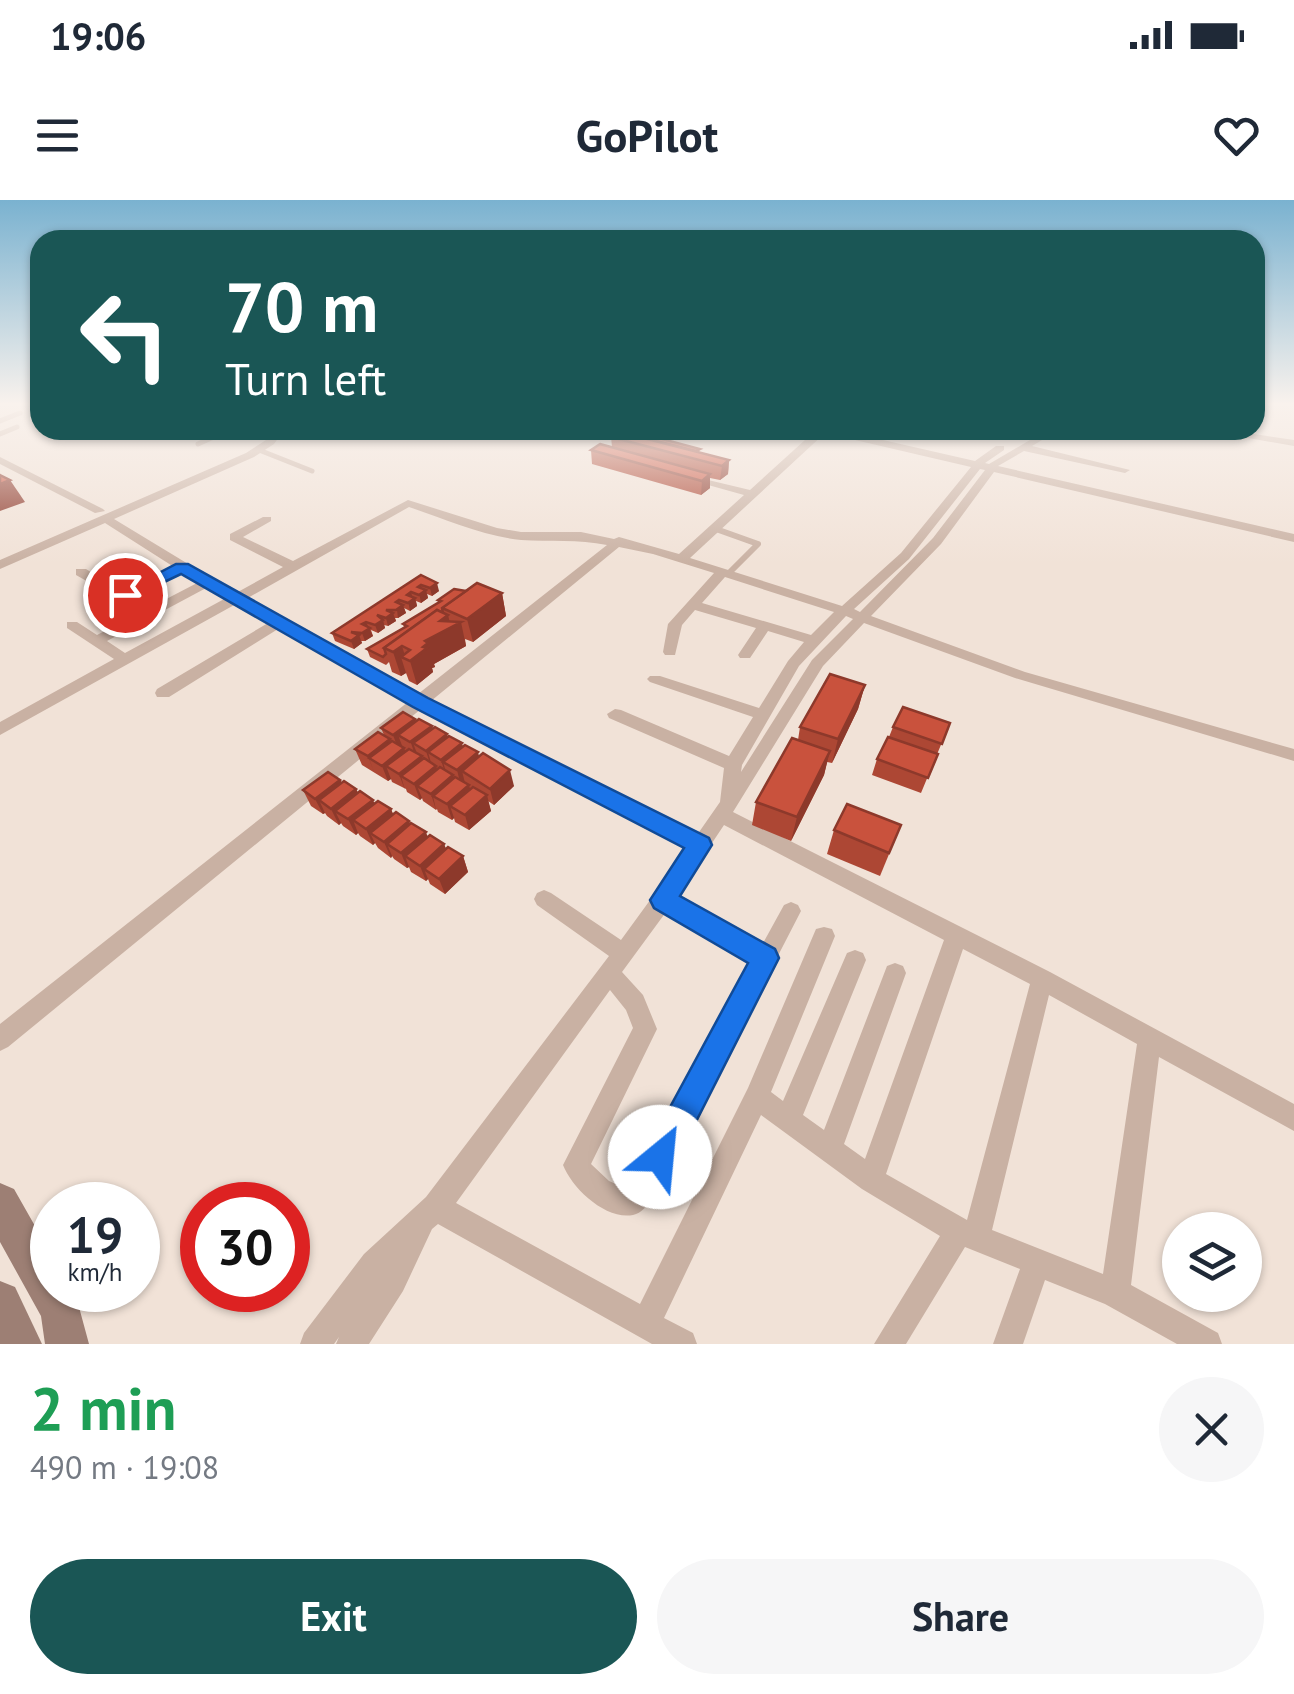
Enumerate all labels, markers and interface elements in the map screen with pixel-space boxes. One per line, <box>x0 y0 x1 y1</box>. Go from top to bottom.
text: 19:06 <box>50 11 146 60</box>
text: GoPilot <box>576 106 718 164</box>
icon: menu <box>30 108 85 163</box>
icon: heart <box>1209 108 1264 163</box>
text: 70 m <box>225 261 378 351</box>
icon: left <box>60 270 190 400</box>
text: Turn left <box>225 349 386 407</box>
pin <box>83 553 168 638</box>
icon: arrive <box>98 568 153 623</box>
position arrow <box>608 1105 712 1209</box>
speed limit sign: 30 <box>180 1182 310 1312</box>
text: 19 <box>67 1202 123 1267</box>
map controls <box>1162 1212 1262 1312</box>
button: layers <box>1162 1212 1262 1312</box>
text: km/h <box>68 1256 122 1288</box>
text: 2 min <box>30 1369 176 1447</box>
button: close <box>1159 1377 1264 1482</box>
text: 490 m · 19:08 <box>30 1446 219 1488</box>
button: Exit <box>30 1559 637 1674</box>
button: Share <box>657 1559 1264 1674</box>

